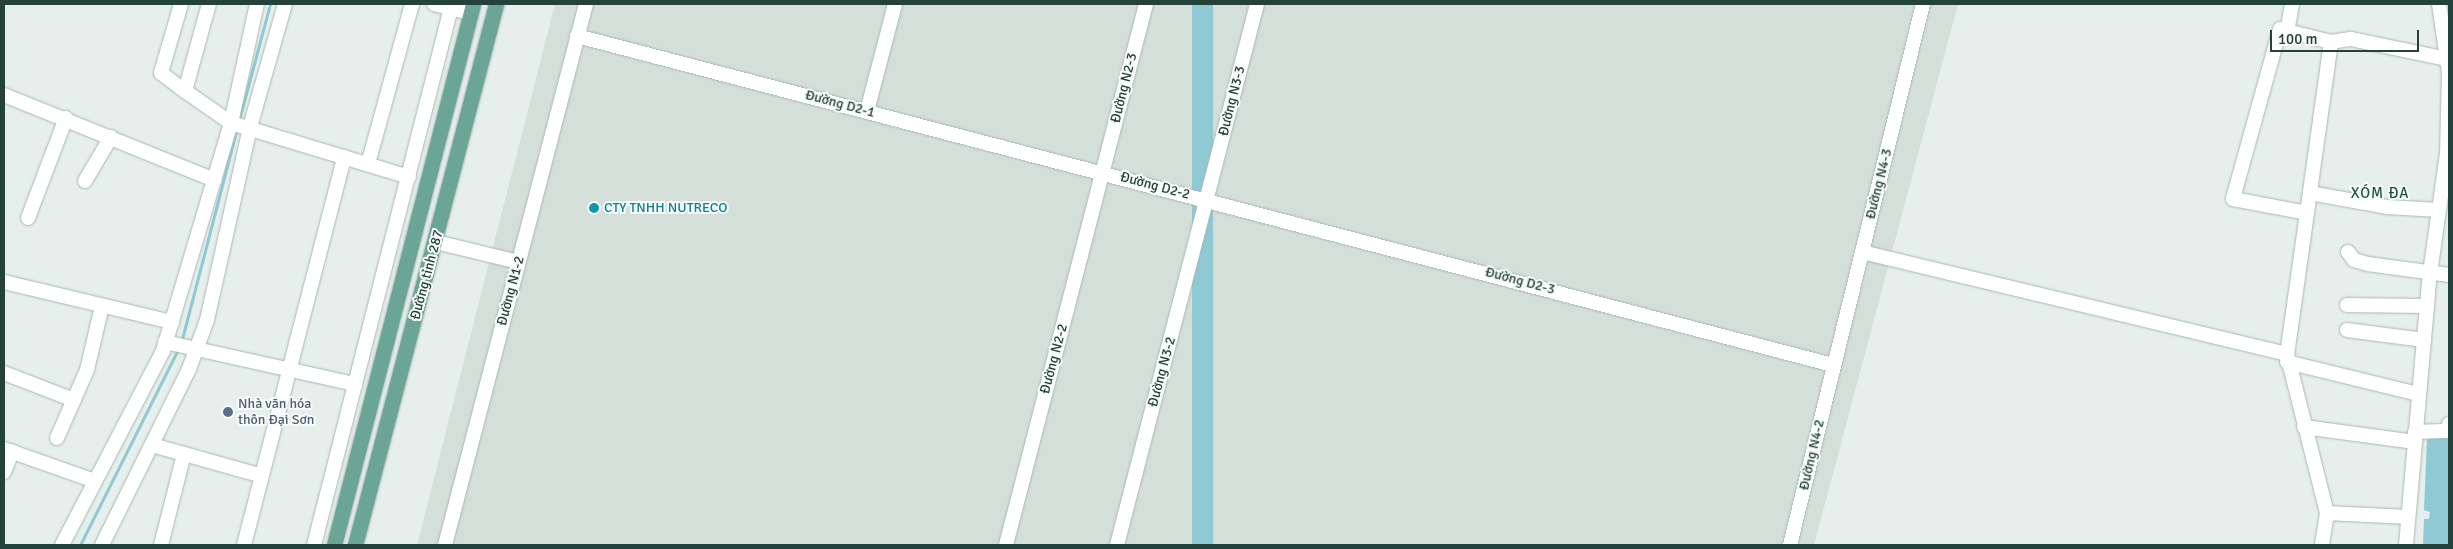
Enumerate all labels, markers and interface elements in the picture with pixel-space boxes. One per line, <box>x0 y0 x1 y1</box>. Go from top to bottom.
scale bar <box>2273 20 2422 52</box>
text: 100 m <box>2278 30 2318 48</box>
street label: Đường N2-3 <box>1107 51 1141 125</box>
street label: Đường N3-3 <box>1215 64 1249 138</box>
street label: Đường D2-1 <box>803 87 877 121</box>
street label: Đường N4-3 <box>1862 147 1896 221</box>
street label: Đường D2-2 <box>1118 169 1192 203</box>
district label: XÓM ĐA <box>2350 185 2410 203</box>
place label: CTY TNHH NUTRECO <box>604 200 727 216</box>
marker: CTY TNHH NUTRECO <box>588 202 600 214</box>
street label: Đường tỉnh 287 <box>407 228 447 322</box>
street label: Đường N1-2 <box>494 254 528 328</box>
street label: Đường D2-3 <box>1483 264 1557 298</box>
street label: Đường N2-2 <box>1037 322 1071 396</box>
street label: Đường N3-2 <box>1145 335 1179 409</box>
place label: Nhà văn hóa thôn Đại Sơn <box>238 396 314 428</box>
marker: Nhà văn hóa thôn Đại Sơn <box>222 406 234 418</box>
street label: Đường N4-2 <box>1796 418 1828 492</box>

